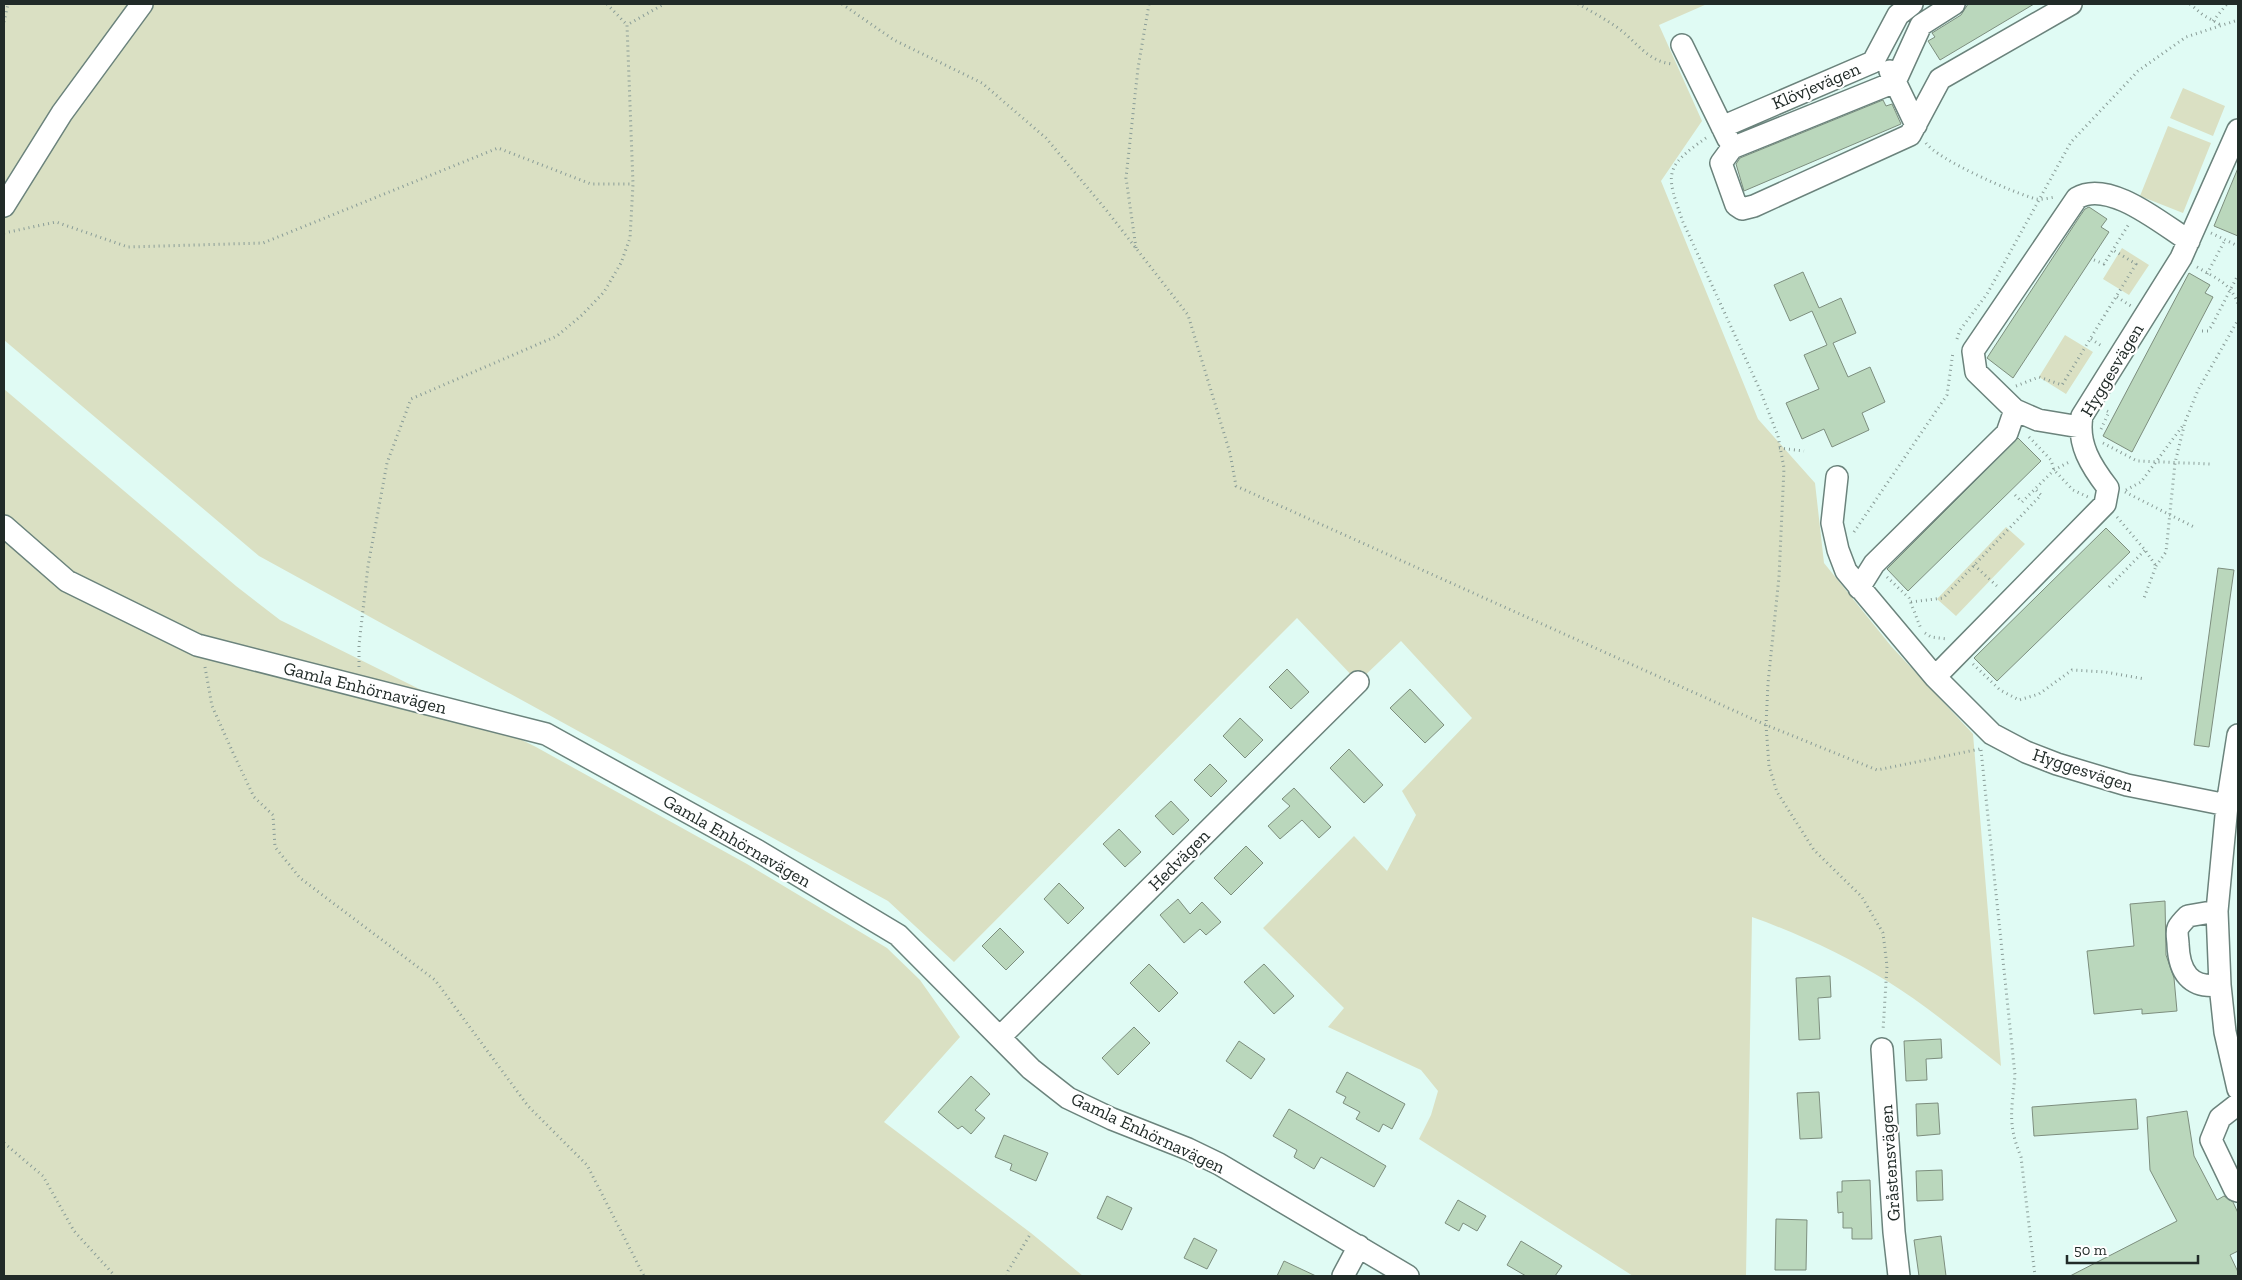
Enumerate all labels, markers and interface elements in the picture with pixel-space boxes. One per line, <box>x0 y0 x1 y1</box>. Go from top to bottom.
street label: Klövjevägen <box>1769 57 1864 114</box>
street label: Hyggesvägen <box>2076 319 2149 420</box>
street label: Gamla Enhörnavägen <box>281 657 449 719</box>
street label: Hyggesvägen <box>2030 743 2137 797</box>
street label: Gamla Enhörnavägen <box>659 790 815 893</box>
street label: Hedvägen <box>1144 824 1215 895</box>
street label: Gamla Enhörnavägen <box>1068 1088 1229 1179</box>
street label: Gråstensvägen <box>1875 1103 1905 1222</box>
scale bar <box>2067 1232 2198 1264</box>
text: 50 m <box>2074 1241 2107 1259</box>

